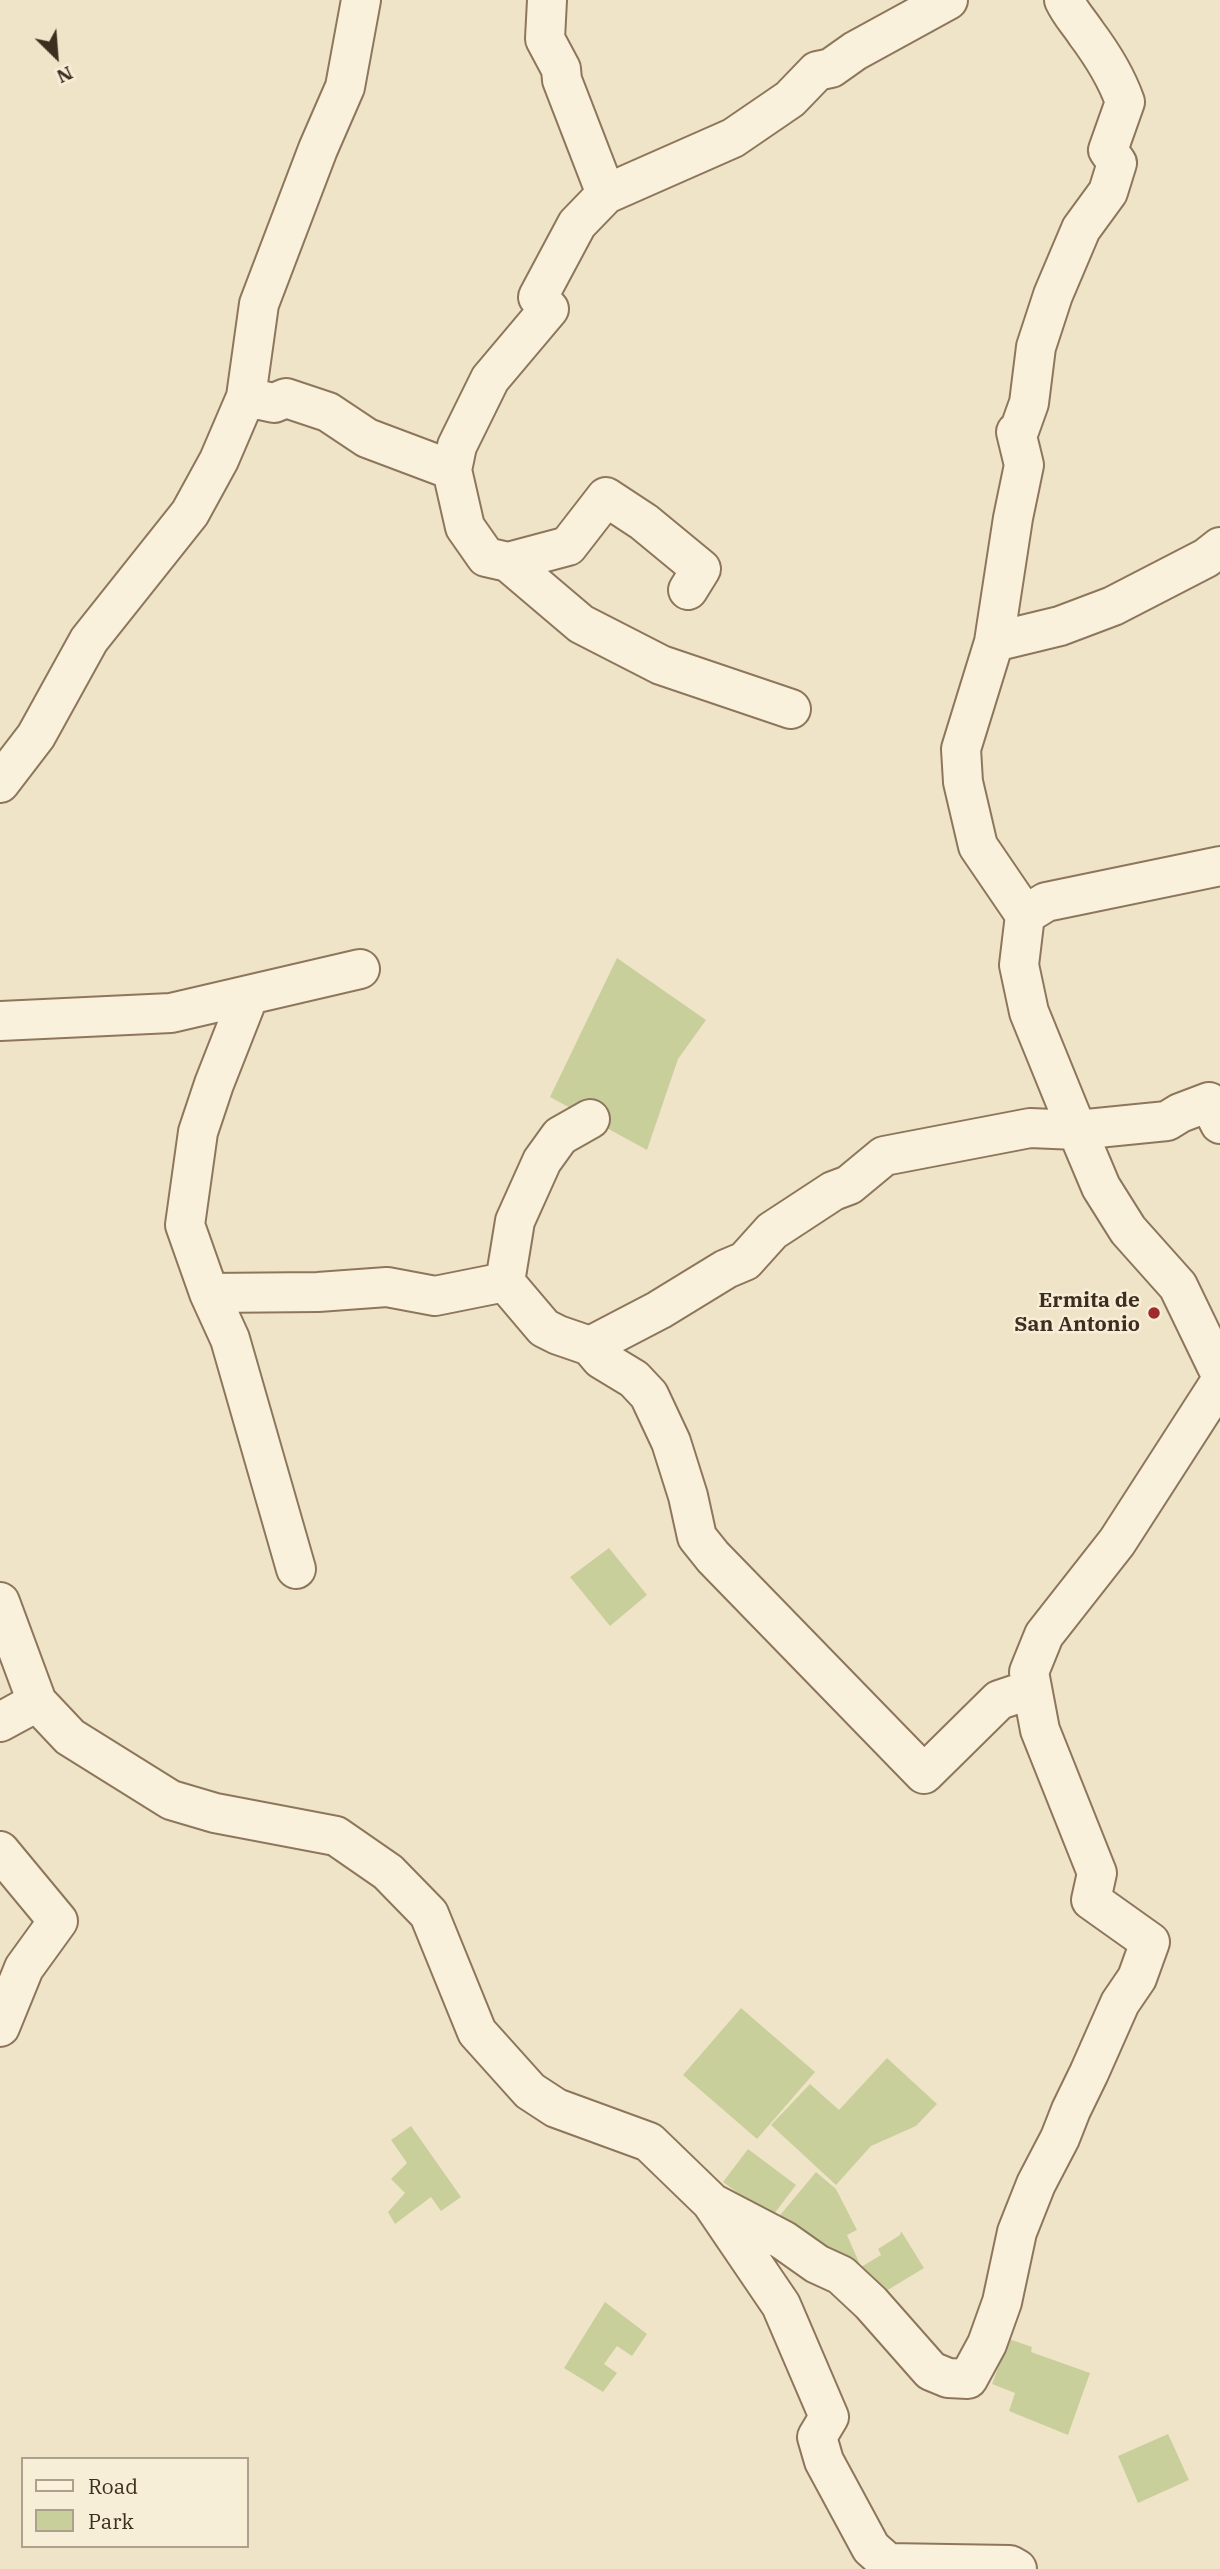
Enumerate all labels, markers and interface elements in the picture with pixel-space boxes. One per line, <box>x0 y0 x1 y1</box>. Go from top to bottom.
north arrow <box>21 21 91 91</box>
text: N <box>53 61 77 89</box>
place label: Ermita de San Antonio <box>1014 1288 1140 1338</box>
marker: Ermita de San Antonio <box>1146 1305 1162 1321</box>
legend <box>21 2457 248 2548</box>
text: Road <box>88 2472 138 2500</box>
text: Park <box>88 2507 134 2535</box>

